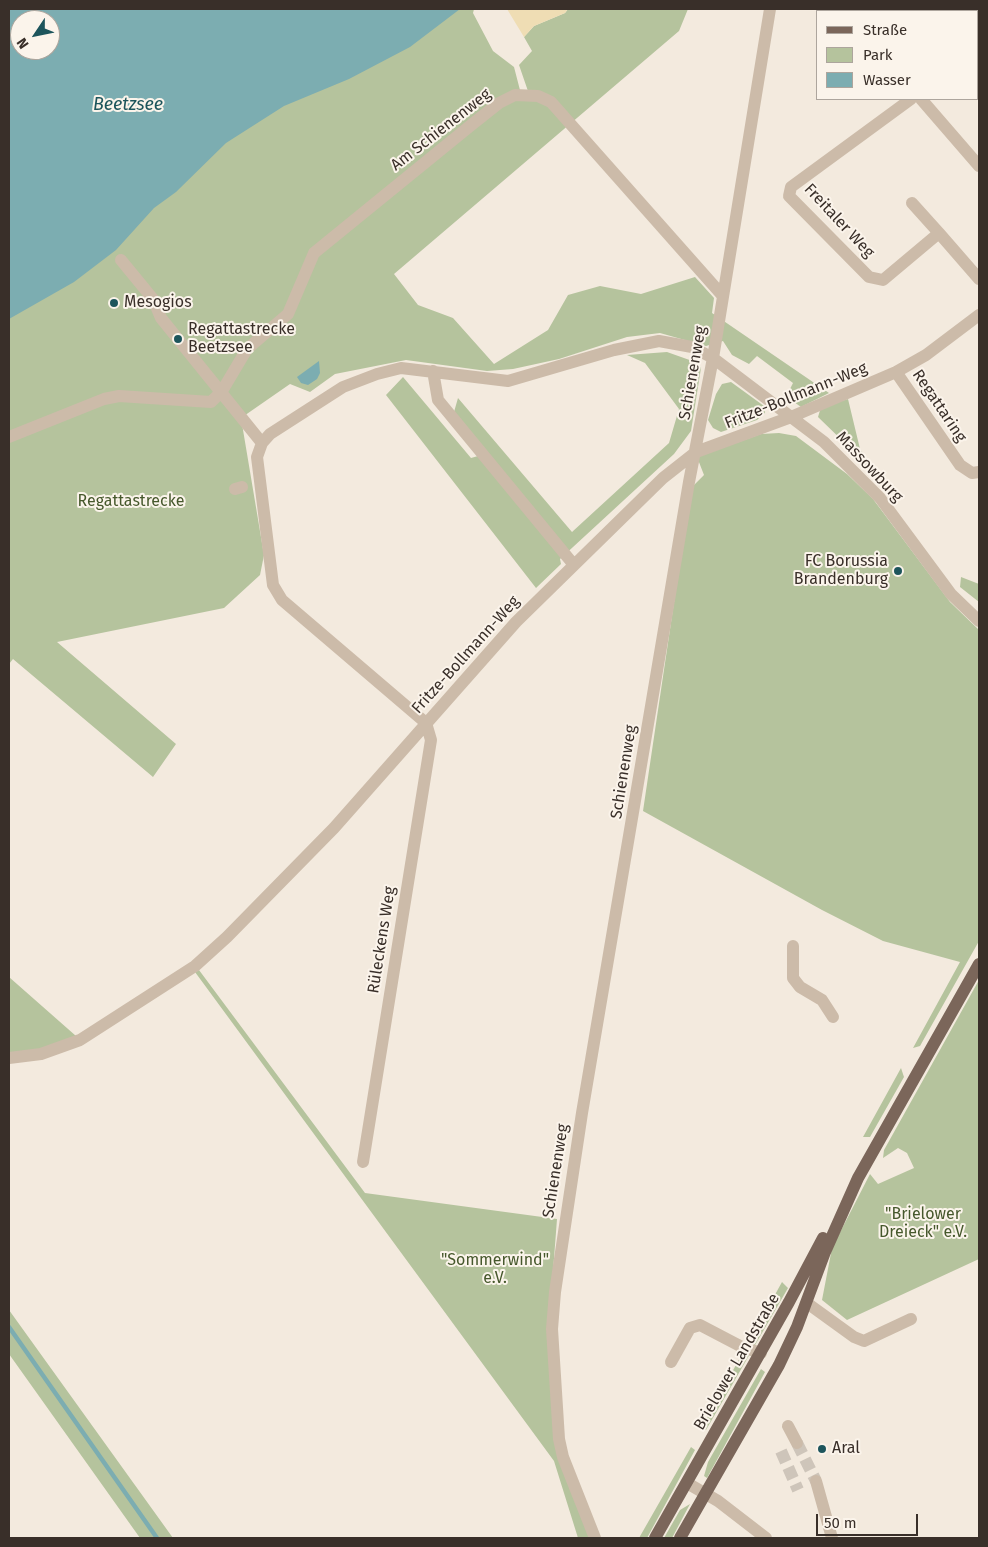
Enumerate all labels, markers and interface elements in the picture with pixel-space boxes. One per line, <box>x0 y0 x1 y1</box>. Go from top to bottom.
north arrow <box>10 10 60 60</box>
legend <box>816 10 978 100</box>
text: Straße <box>863 21 907 39</box>
text: N <box>13 35 33 52</box>
text: Park <box>863 46 893 64</box>
text: Wasser <box>863 71 911 89</box>
street label: Am Schienenweg <box>387 85 495 175</box>
water label: Beetzsee <box>93 94 163 116</box>
street label: Freitaler Weg <box>800 180 878 262</box>
place label: Mesogios <box>124 293 192 313</box>
marker: Mesogios <box>108 297 120 309</box>
place label: Regattastrecke Beetzsee <box>188 320 295 358</box>
street label: Schienenweg <box>675 325 711 421</box>
marker: Regattastrecke Beetzsee <box>172 333 184 345</box>
street label: Fritze-Bollmann-Weg <box>722 359 870 433</box>
street label: Regattaring <box>908 366 970 446</box>
street label: Massowburg <box>831 428 907 506</box>
park label: Regattastrecke <box>78 492 184 512</box>
place label: FC Borussia Brandenburg <box>794 552 888 590</box>
marker: FC Borussia Brandenburg <box>892 565 904 577</box>
street label: Fritze-Bollmann-Weg <box>408 592 524 718</box>
street label: Schienenweg <box>607 724 641 820</box>
street label: Rüleckens Weg <box>364 885 400 995</box>
street label: Schienenweg <box>539 1123 573 1219</box>
park label: "Brielower Dreieck" e.V. <box>879 1205 967 1243</box>
park label: "Sommerwind" e.V. <box>441 1251 549 1289</box>
street label: Brielower Landstraße <box>690 1290 784 1434</box>
place label: Aral <box>832 1439 860 1459</box>
marker: Aral <box>816 1443 828 1455</box>
scale bar <box>818 1504 920 1536</box>
text: 50 m <box>824 1514 857 1532</box>

